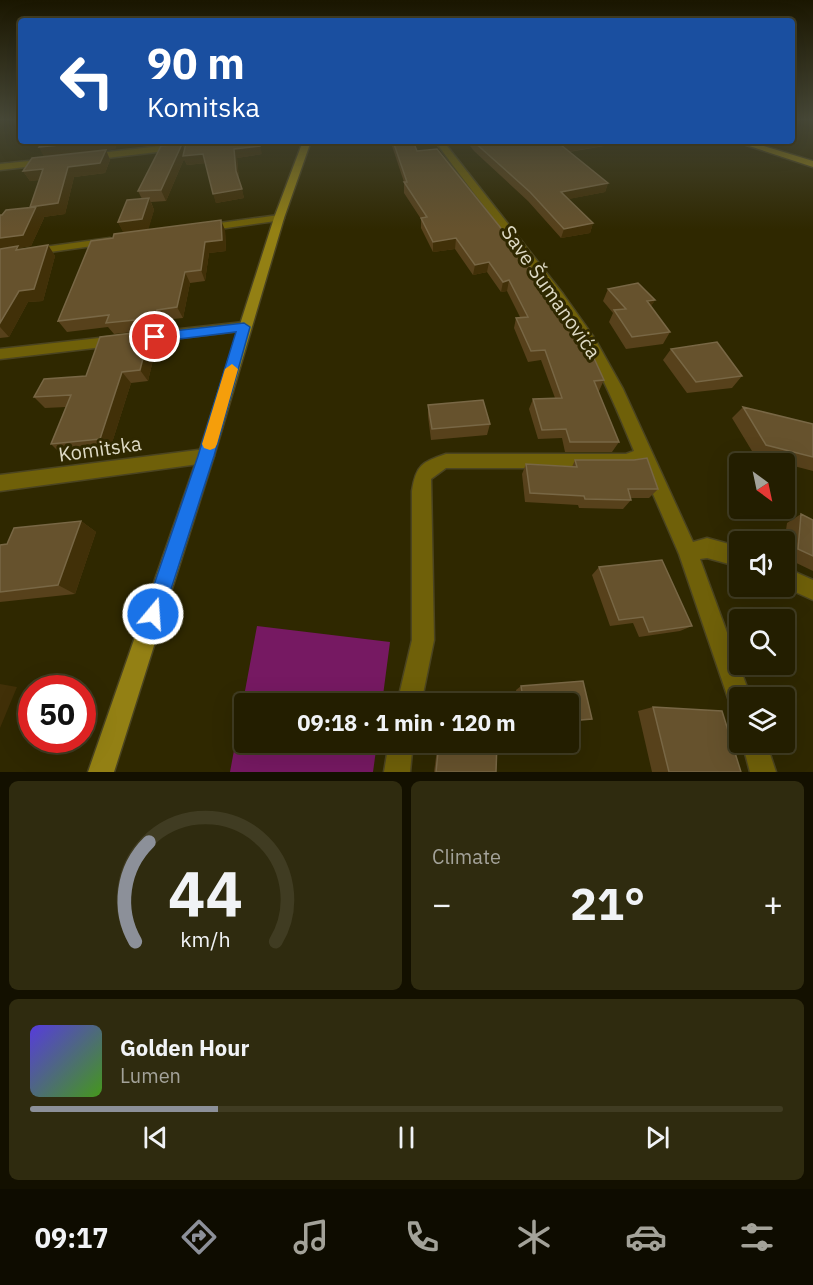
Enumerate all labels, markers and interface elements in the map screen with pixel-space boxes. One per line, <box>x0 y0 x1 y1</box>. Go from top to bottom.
text: 90 m <box>147 36 245 91</box>
icon: left <box>48 42 126 120</box>
text: Komitska <box>147 89 260 124</box>
street label: Save Šumanovića <box>495 220 608 364</box>
pin <box>129 311 180 362</box>
icon: arrive <box>138 320 171 353</box>
street label: Komitska <box>57 429 144 468</box>
north arrow <box>729 453 795 519</box>
map controls <box>729 453 795 753</box>
button: sound <box>729 531 795 597</box>
position arrow <box>121 582 185 646</box>
button: search <box>729 609 795 675</box>
speed limit sign: 50 <box>18 675 96 753</box>
button: layers <box>729 687 795 753</box>
text: 09:18 · 1 min · 120 m <box>297 708 516 737</box>
text: Climate <box>432 843 501 870</box>
text: 44 <box>168 852 243 933</box>
text: 21° <box>570 874 645 932</box>
text: − <box>432 882 452 925</box>
text: + <box>763 882 783 925</box>
text: km/h <box>180 926 231 954</box>
text: Golden Hour <box>120 1033 249 1062</box>
text: Lumen <box>120 1062 181 1089</box>
icon: previous <box>139 1121 172 1154</box>
icon: pause <box>390 1121 423 1154</box>
icon: next <box>641 1121 674 1154</box>
icon: directions <box>178 1216 220 1258</box>
icon: music <box>290 1216 332 1258</box>
icon: phone <box>401 1216 443 1258</box>
icon: climate <box>513 1216 555 1258</box>
icon: car <box>625 1216 667 1258</box>
icon: filters <box>736 1216 778 1258</box>
text: 09:17 <box>35 1220 109 1255</box>

